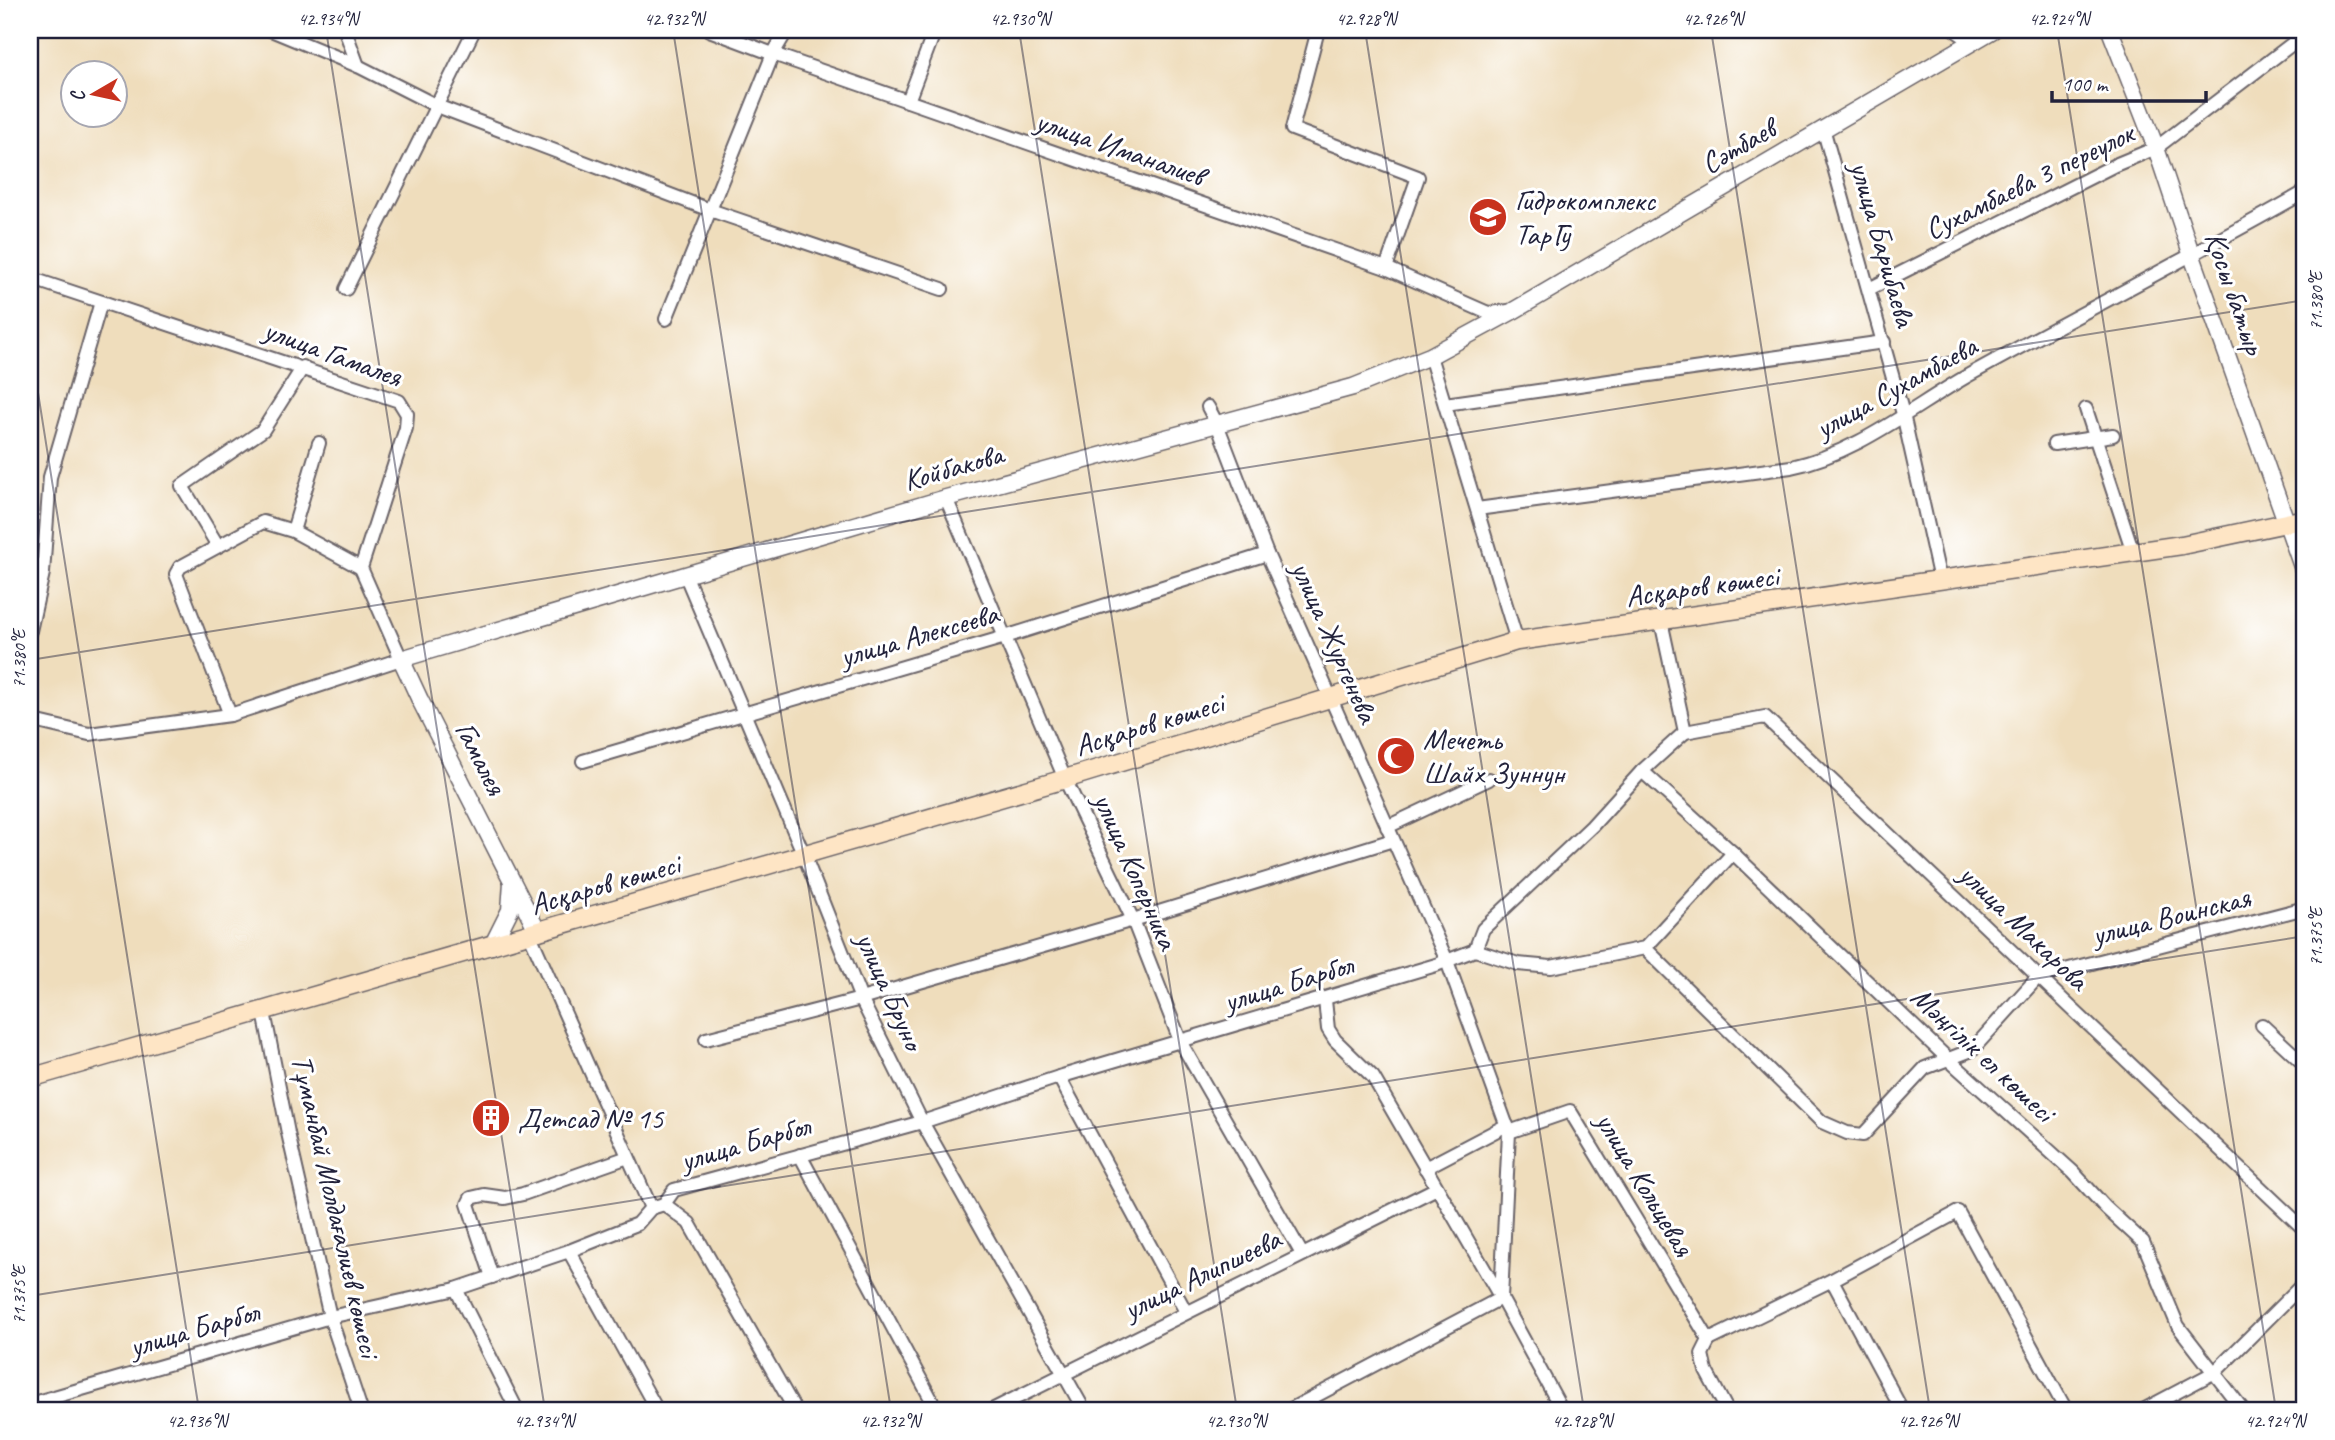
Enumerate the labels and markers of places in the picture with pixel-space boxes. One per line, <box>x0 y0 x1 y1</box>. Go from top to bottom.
place label: Гидрокомплекс ТарГу <box>1515 181 1656 253</box>
school or university icon: Гидрокомплекс ТарГу <box>1467 196 1509 238</box>
place label: Мечеть Шайх Зуннун <box>1423 720 1566 792</box>
mosque icon: Мечеть Шайх Зуннун <box>1375 735 1417 777</box>
building icon: Детсад № 15 <box>470 1097 512 1139</box>
place label: Детсад № 15 <box>518 1099 665 1137</box>

